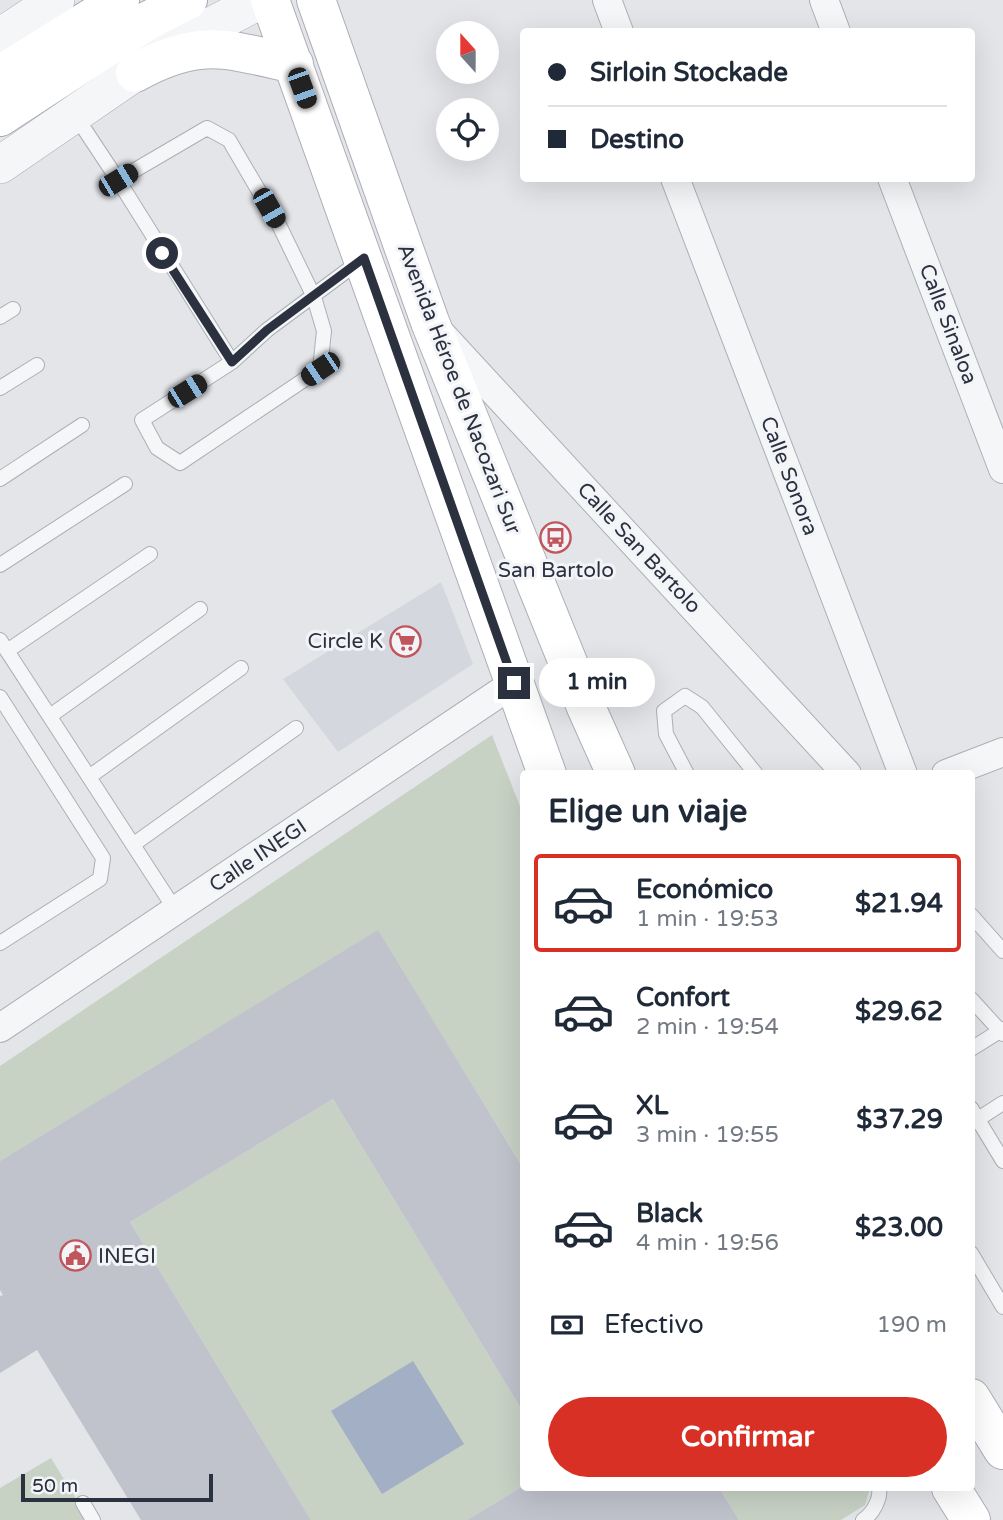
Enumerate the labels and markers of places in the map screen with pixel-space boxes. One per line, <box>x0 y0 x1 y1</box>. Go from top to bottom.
bus stop icon: San Bartolo <box>539 521 573 555</box>
place label: San Bartolo <box>498 558 614 583</box>
supermarket icon: Circle K <box>389 624 423 658</box>
place label: Circle K <box>308 629 383 654</box>
public building icon: INEGI <box>58 1239 92 1273</box>
place label: INEGI <box>98 1244 156 1269</box>

